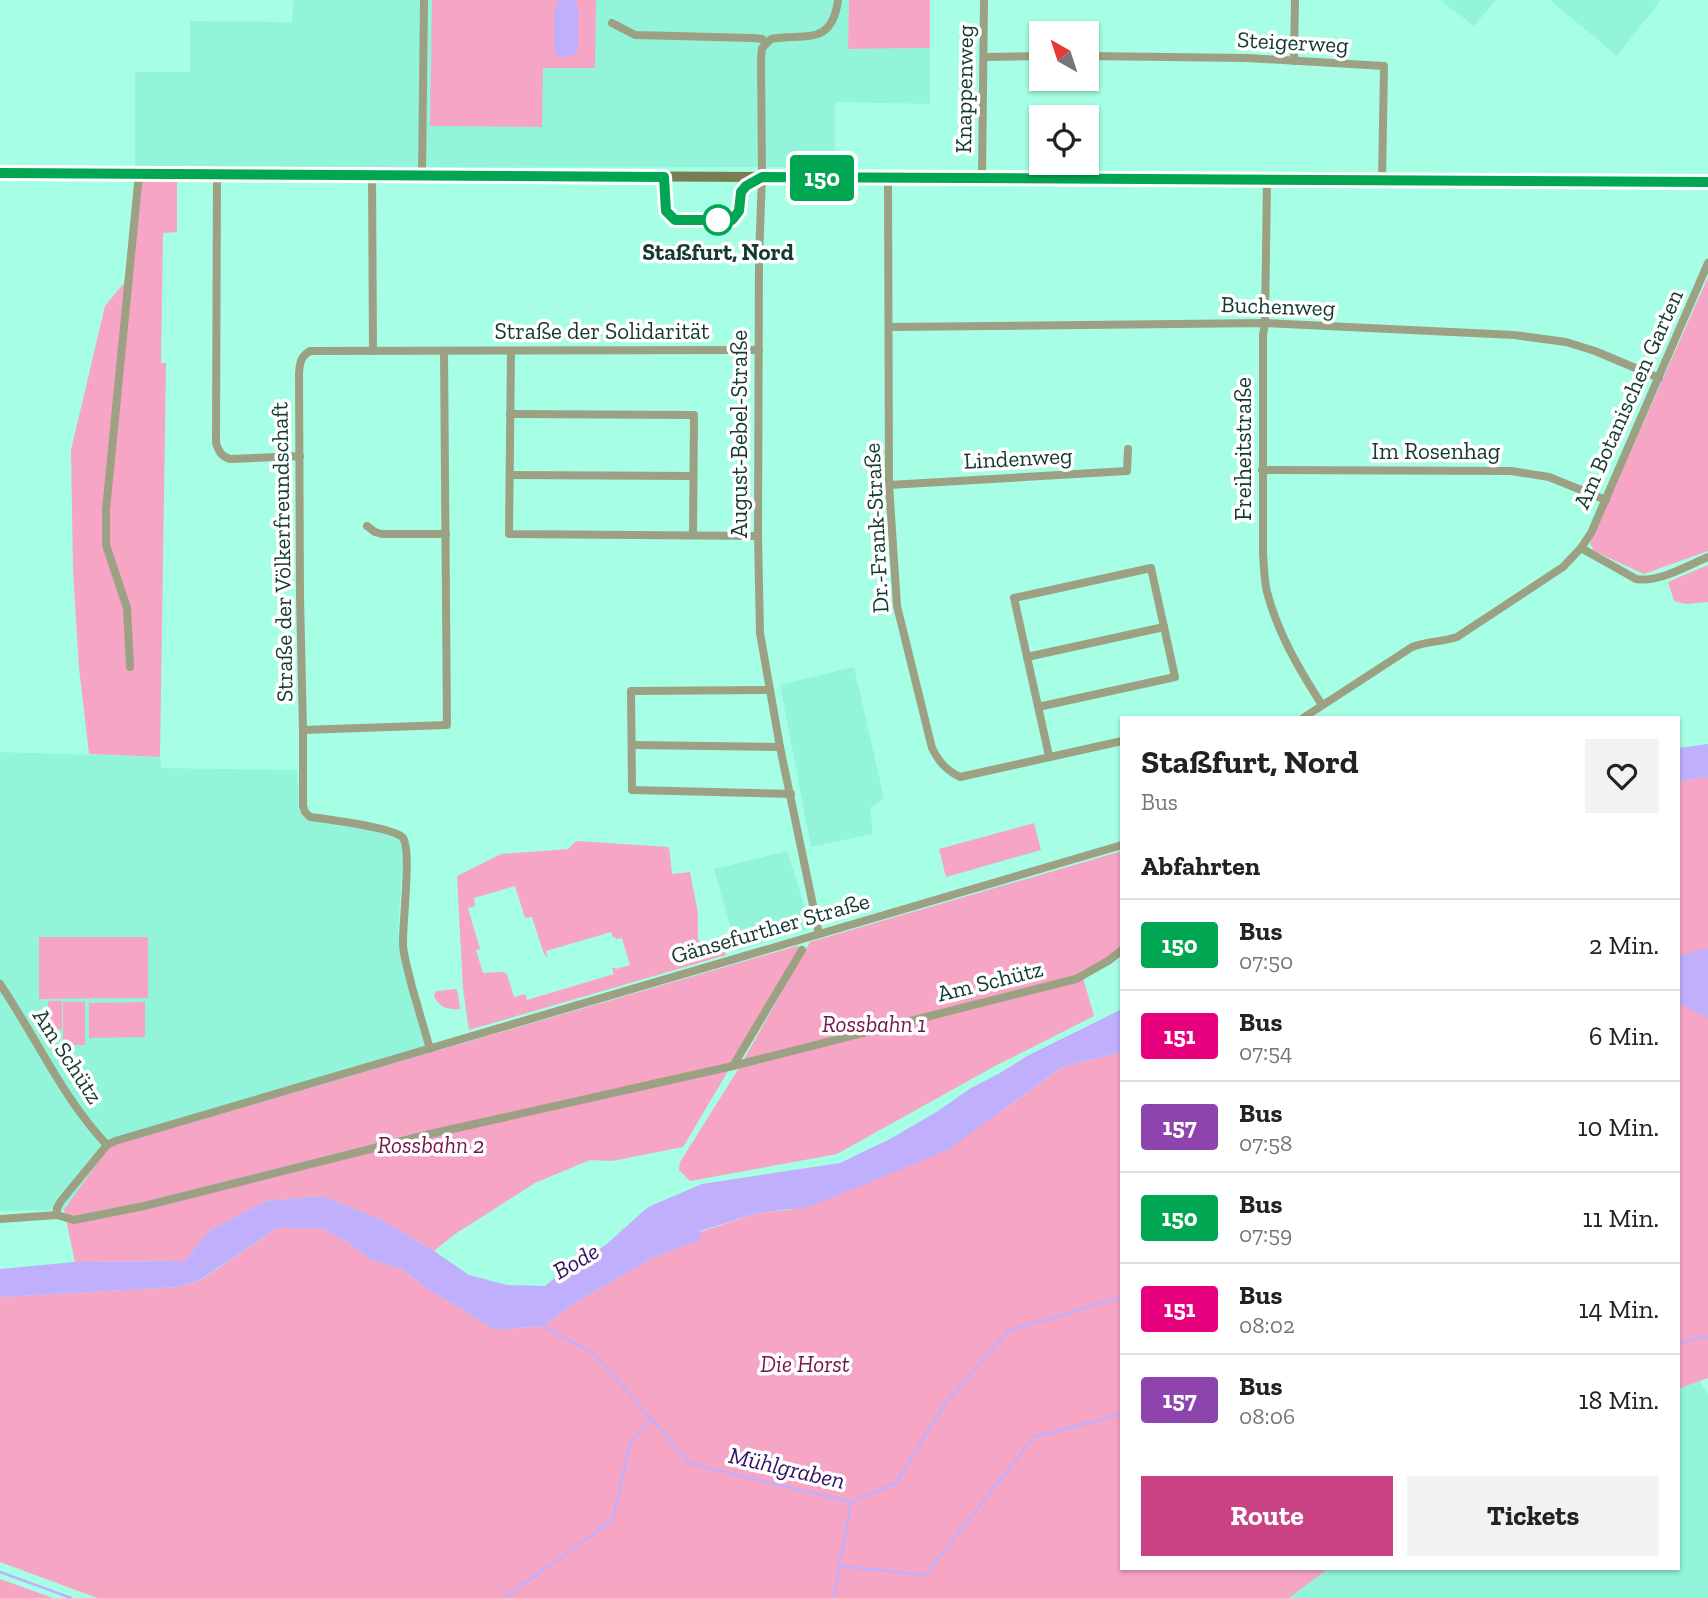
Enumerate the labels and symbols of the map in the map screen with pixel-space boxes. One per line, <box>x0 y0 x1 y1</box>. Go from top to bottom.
north arrow <box>1029 21 1099 91</box>
street label: Knappenweg <box>949 24 979 154</box>
street label: Steigerweg <box>1236 25 1350 59</box>
line badge: 150 <box>782 155 862 201</box>
marker: Staßfurt, Nord <box>703 205 733 235</box>
place label: Staßfurt, Nord <box>642 238 794 266</box>
street label: Am Botanischen Garten <box>1567 285 1689 513</box>
street label: Buchenweg <box>1220 290 1336 322</box>
street label: Straße der Solidarität <box>494 317 710 345</box>
street label: August-Bebel-Straße <box>725 330 753 538</box>
street label: Freiheitstraße <box>1229 377 1257 521</box>
street label: Straße der Völkerfreundschaft <box>265 401 299 702</box>
street label: Im Rosenhag <box>1372 437 1501 465</box>
street label: Lindenweg <box>963 441 1074 475</box>
street label: Dr.-Frank-Straße <box>858 442 894 614</box>
street label: Gänsefurther Straße <box>668 886 872 970</box>
street label: Am Schütz <box>934 954 1046 1008</box>
street label: Am Schütz <box>27 1003 109 1109</box>
park label: Rossbahn 1 <box>822 1010 926 1038</box>
park label: Rossbahn 2 <box>377 1131 485 1159</box>
water label: Bode <box>548 1236 604 1285</box>
park label: Die Horst <box>760 1350 850 1378</box>
water label: Mühlgraben <box>726 1440 848 1495</box>

